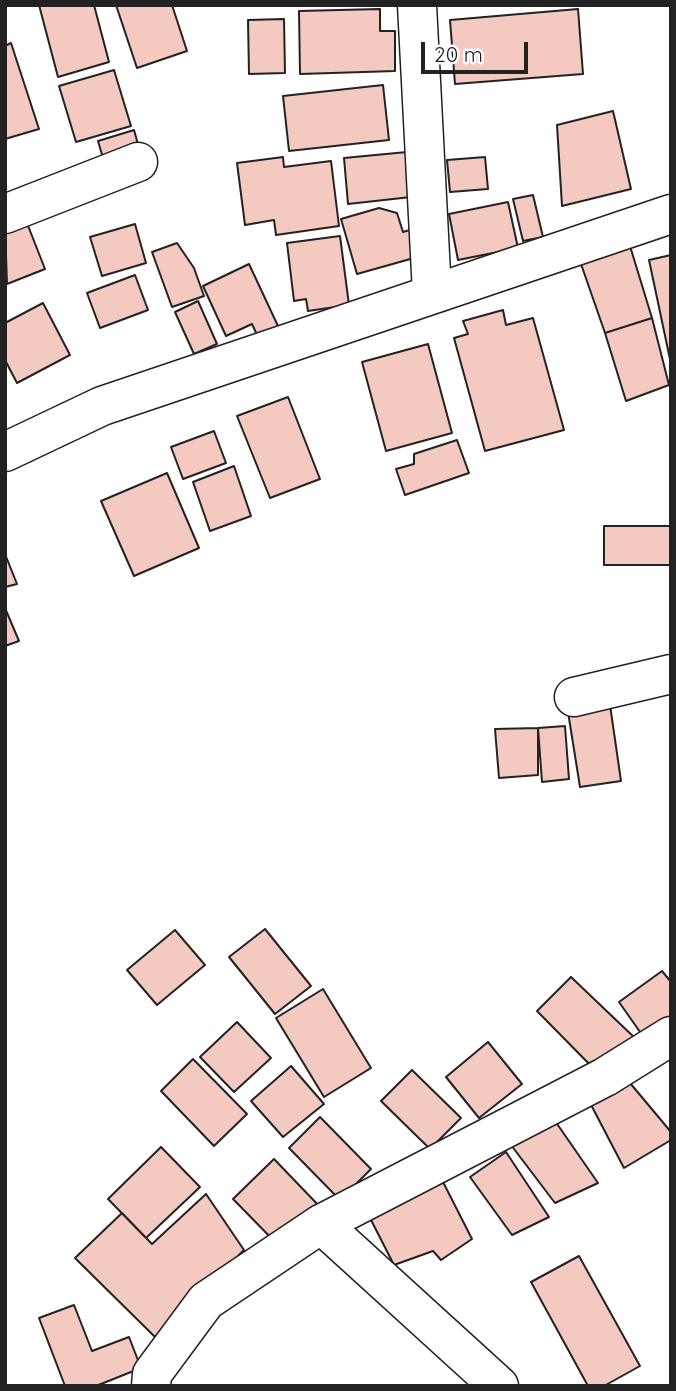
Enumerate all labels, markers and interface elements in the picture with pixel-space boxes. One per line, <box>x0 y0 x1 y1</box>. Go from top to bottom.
scale bar <box>424 28 531 72</box>
text: 20 m <box>434 41 483 67</box>

